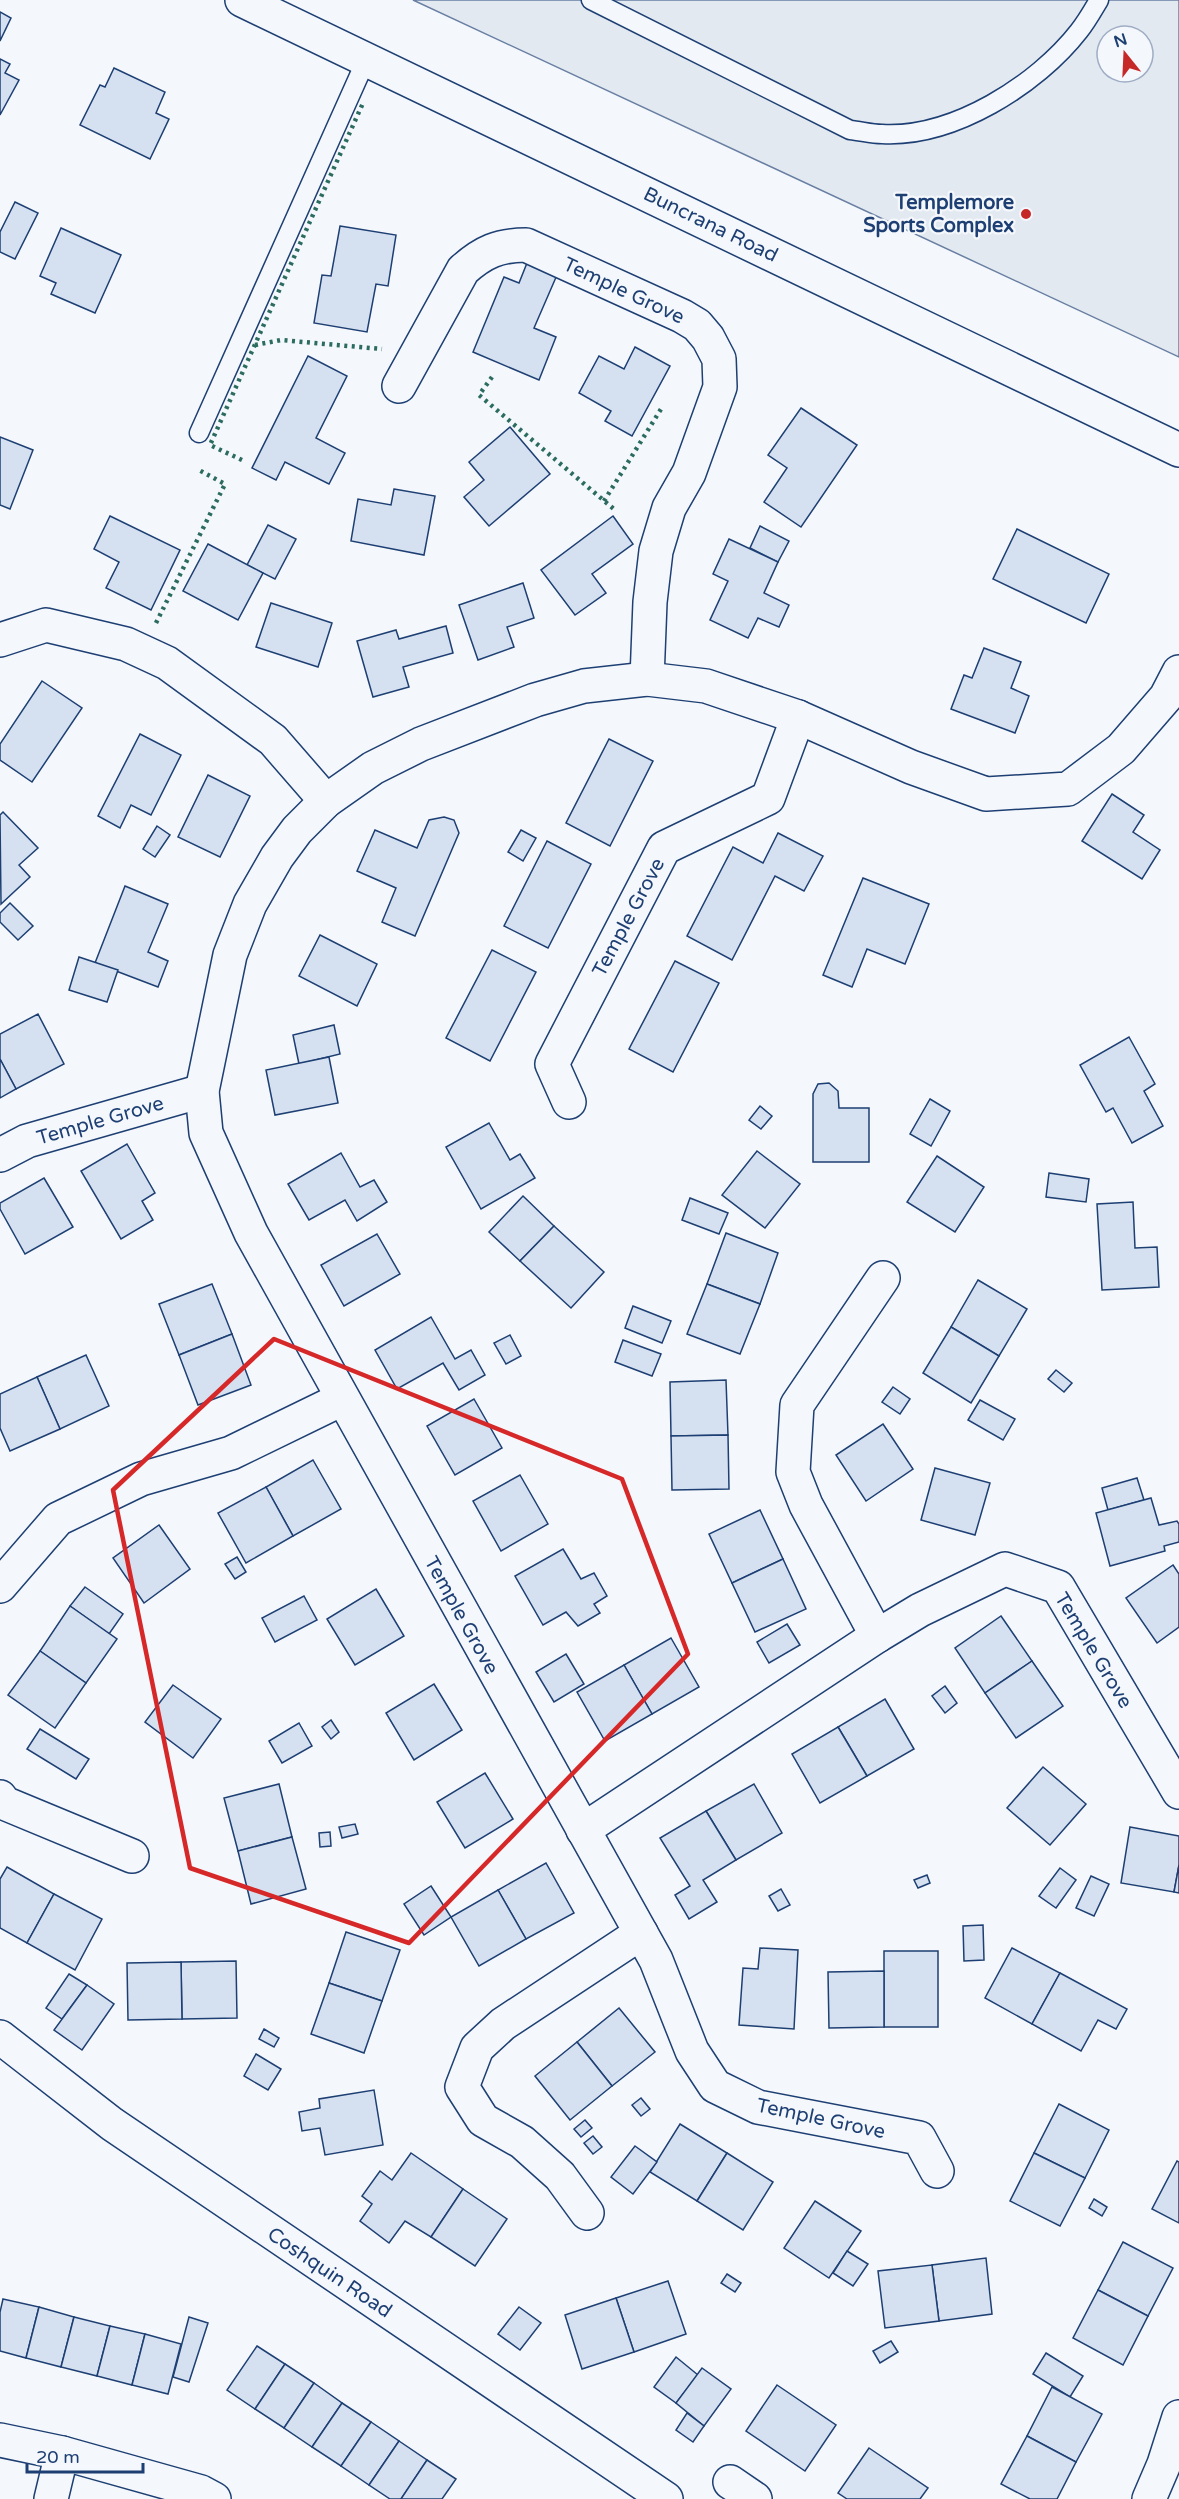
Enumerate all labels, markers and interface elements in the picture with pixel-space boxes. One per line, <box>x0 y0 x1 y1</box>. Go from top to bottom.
north arrow <box>1095 24 1155 84</box>
text: N <box>1111 29 1130 52</box>
street label: Buncrana Road <box>639 182 782 268</box>
place label: Templemore Sports Complex <box>863 191 1014 238</box>
marker: Templemore Sports Complex <box>1019 207 1033 221</box>
street label: Temple Grove <box>559 252 688 329</box>
street label: Temple Grove <box>588 854 670 981</box>
street label: Temple Grove <box>34 1091 167 1151</box>
street label: Temple Grove <box>419 1552 503 1679</box>
street label: Temple Grove <box>1049 1588 1137 1713</box>
street label: Temple Grove <box>754 2094 887 2144</box>
street label: Coshquin Road <box>263 2222 396 2323</box>
scale bar <box>27 2436 142 2474</box>
text: 20 m <box>36 2446 80 2468</box>

